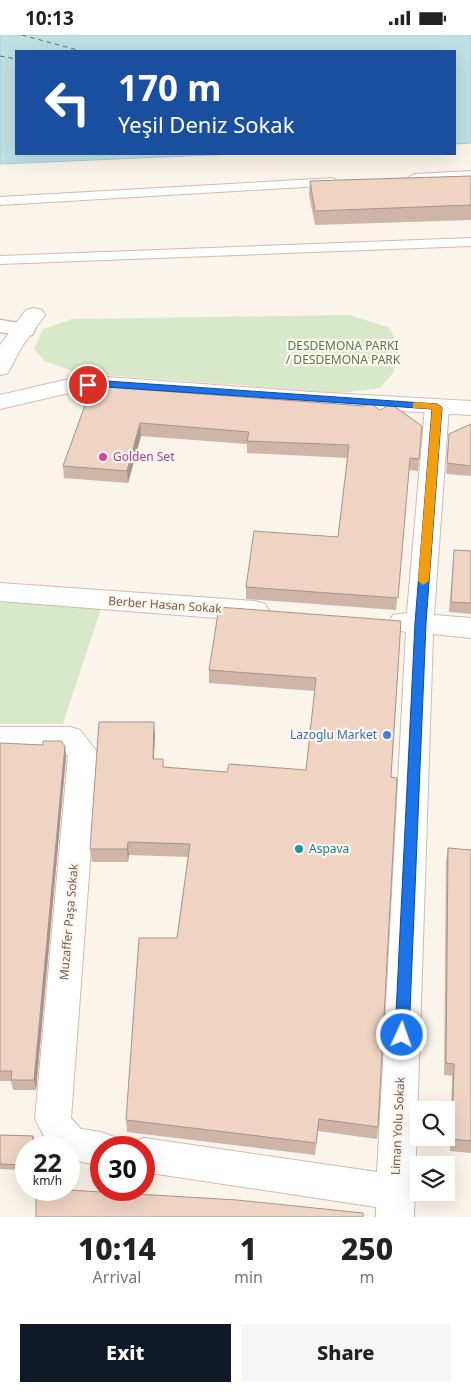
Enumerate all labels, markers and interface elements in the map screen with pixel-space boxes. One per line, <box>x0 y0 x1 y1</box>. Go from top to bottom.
text: 10:13 <box>25 5 74 31</box>
text: 170 m <box>118 64 221 111</box>
icon: left <box>35 70 100 135</box>
text: Yeşil Deniz Sokak <box>118 109 294 139</box>
park label: DESDEMONA PARKI / DESDEMONA PARK <box>286 337 401 368</box>
pin <box>67 364 109 406</box>
icon: arrive <box>74 371 102 399</box>
place label: Golden Set <box>113 448 175 465</box>
marker: Golden Set <box>97 451 109 463</box>
street label: Berber Hasan Sokak <box>108 592 223 617</box>
place label: Lazoglu Market <box>290 726 378 743</box>
marker: Lazoglu Market <box>381 729 393 741</box>
place label: Aspava <box>309 840 349 857</box>
marker: Aspava <box>293 843 305 855</box>
street label: Muzaffer Paşa Sokak <box>55 862 82 981</box>
position arrow <box>375 1008 427 1060</box>
street label: Liman Yolu Sokak <box>386 1076 409 1176</box>
map controls <box>410 1101 455 1201</box>
button: search <box>410 1101 455 1146</box>
speed limit sign: 30 <box>90 1136 155 1201</box>
text: 22 <box>33 1145 62 1179</box>
button: layers <box>410 1156 455 1201</box>
text: km/h <box>33 1172 62 1189</box>
text: 10:14 <box>78 1228 156 1269</box>
text: 1 <box>240 1228 257 1269</box>
text: 250 <box>341 1228 393 1269</box>
text: Arrival <box>93 1266 141 1288</box>
text: min <box>234 1266 263 1288</box>
text: m <box>359 1266 374 1288</box>
button: Exit <box>20 1324 231 1382</box>
button: Share <box>241 1324 451 1382</box>

